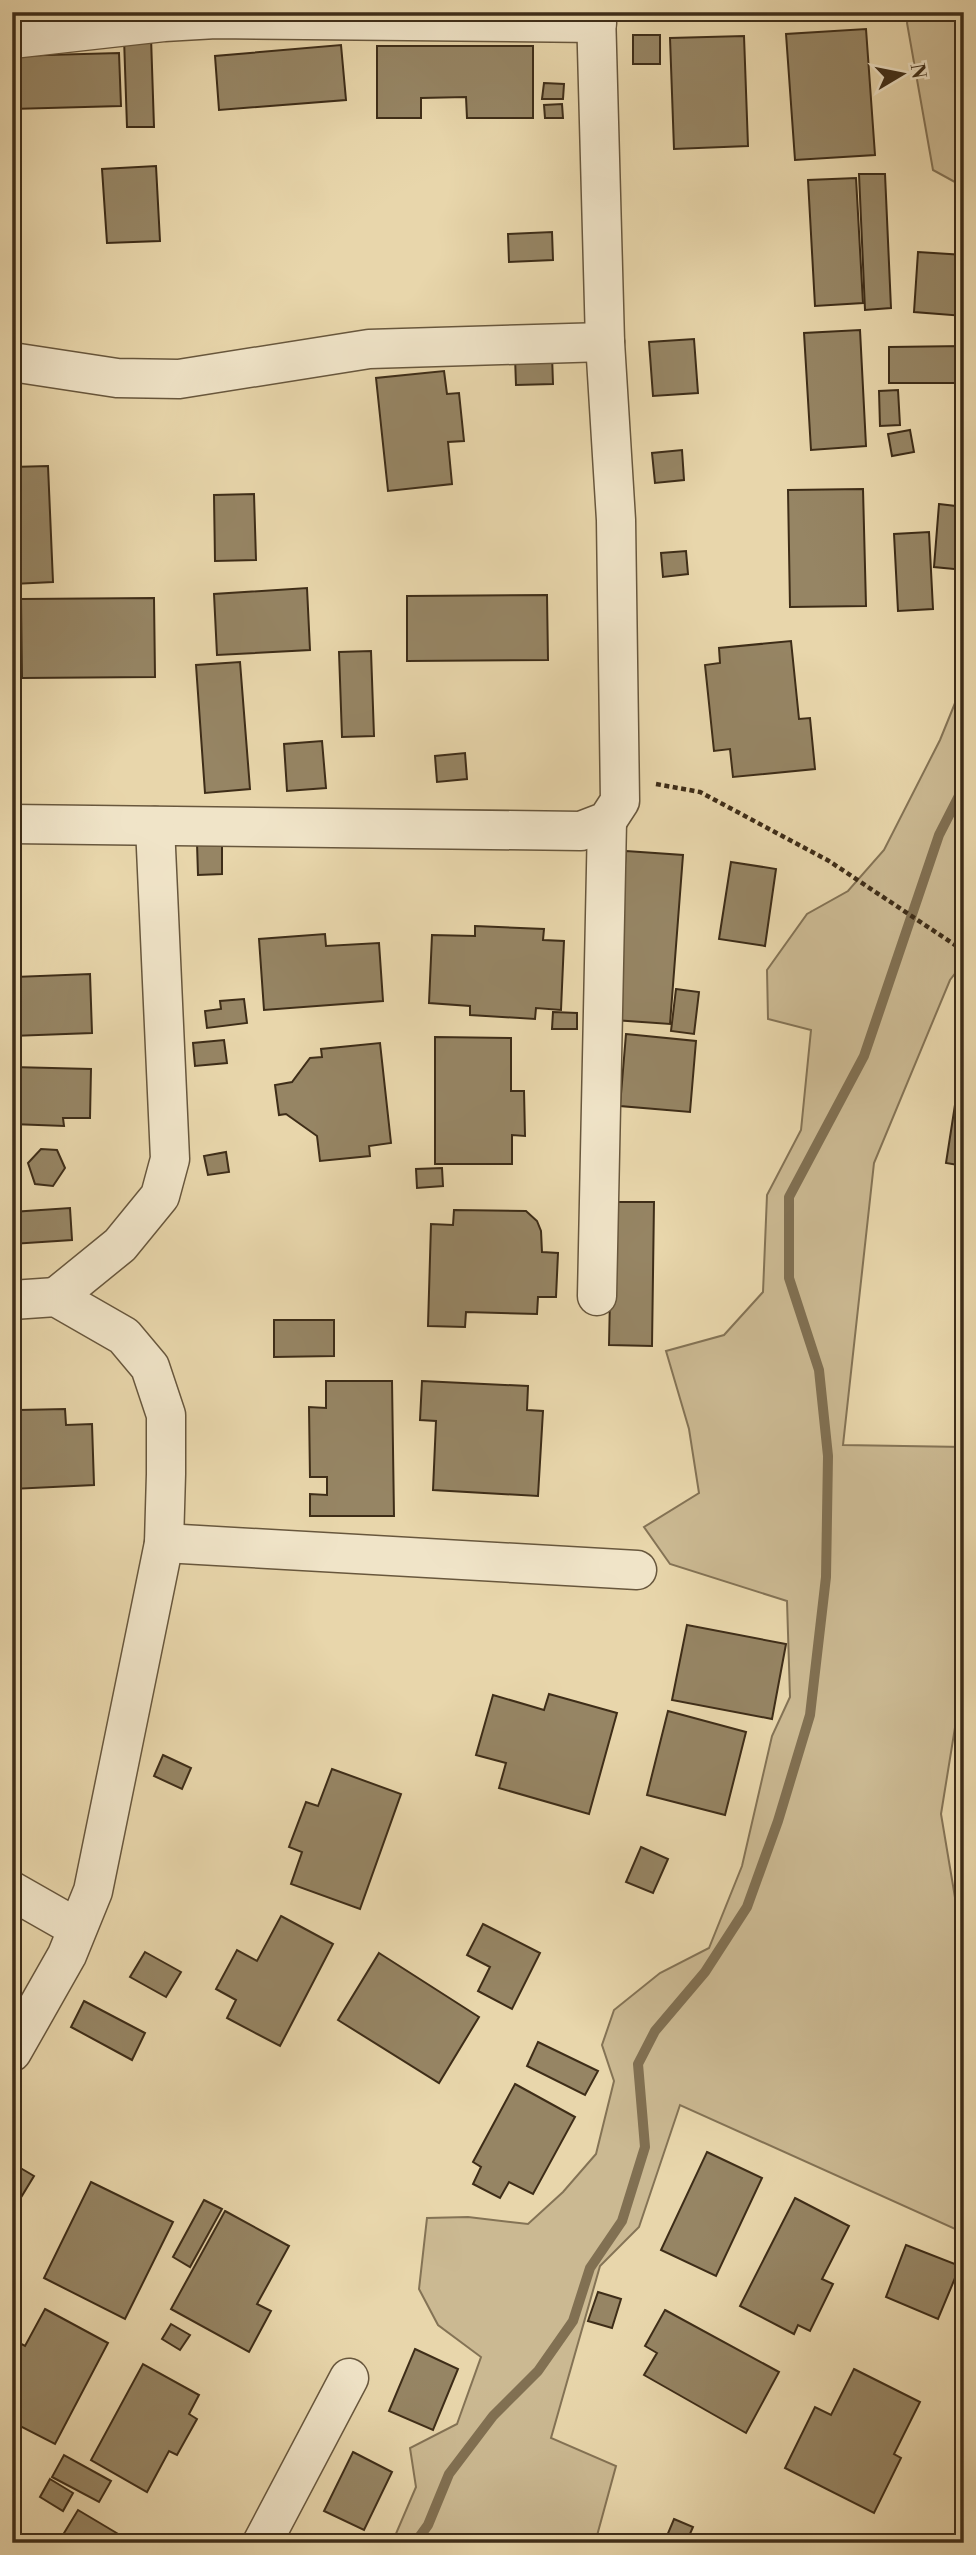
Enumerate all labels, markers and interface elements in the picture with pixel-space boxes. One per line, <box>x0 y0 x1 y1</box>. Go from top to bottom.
north arrow <box>867 38 937 108</box>
text: N <box>905 62 931 81</box>

